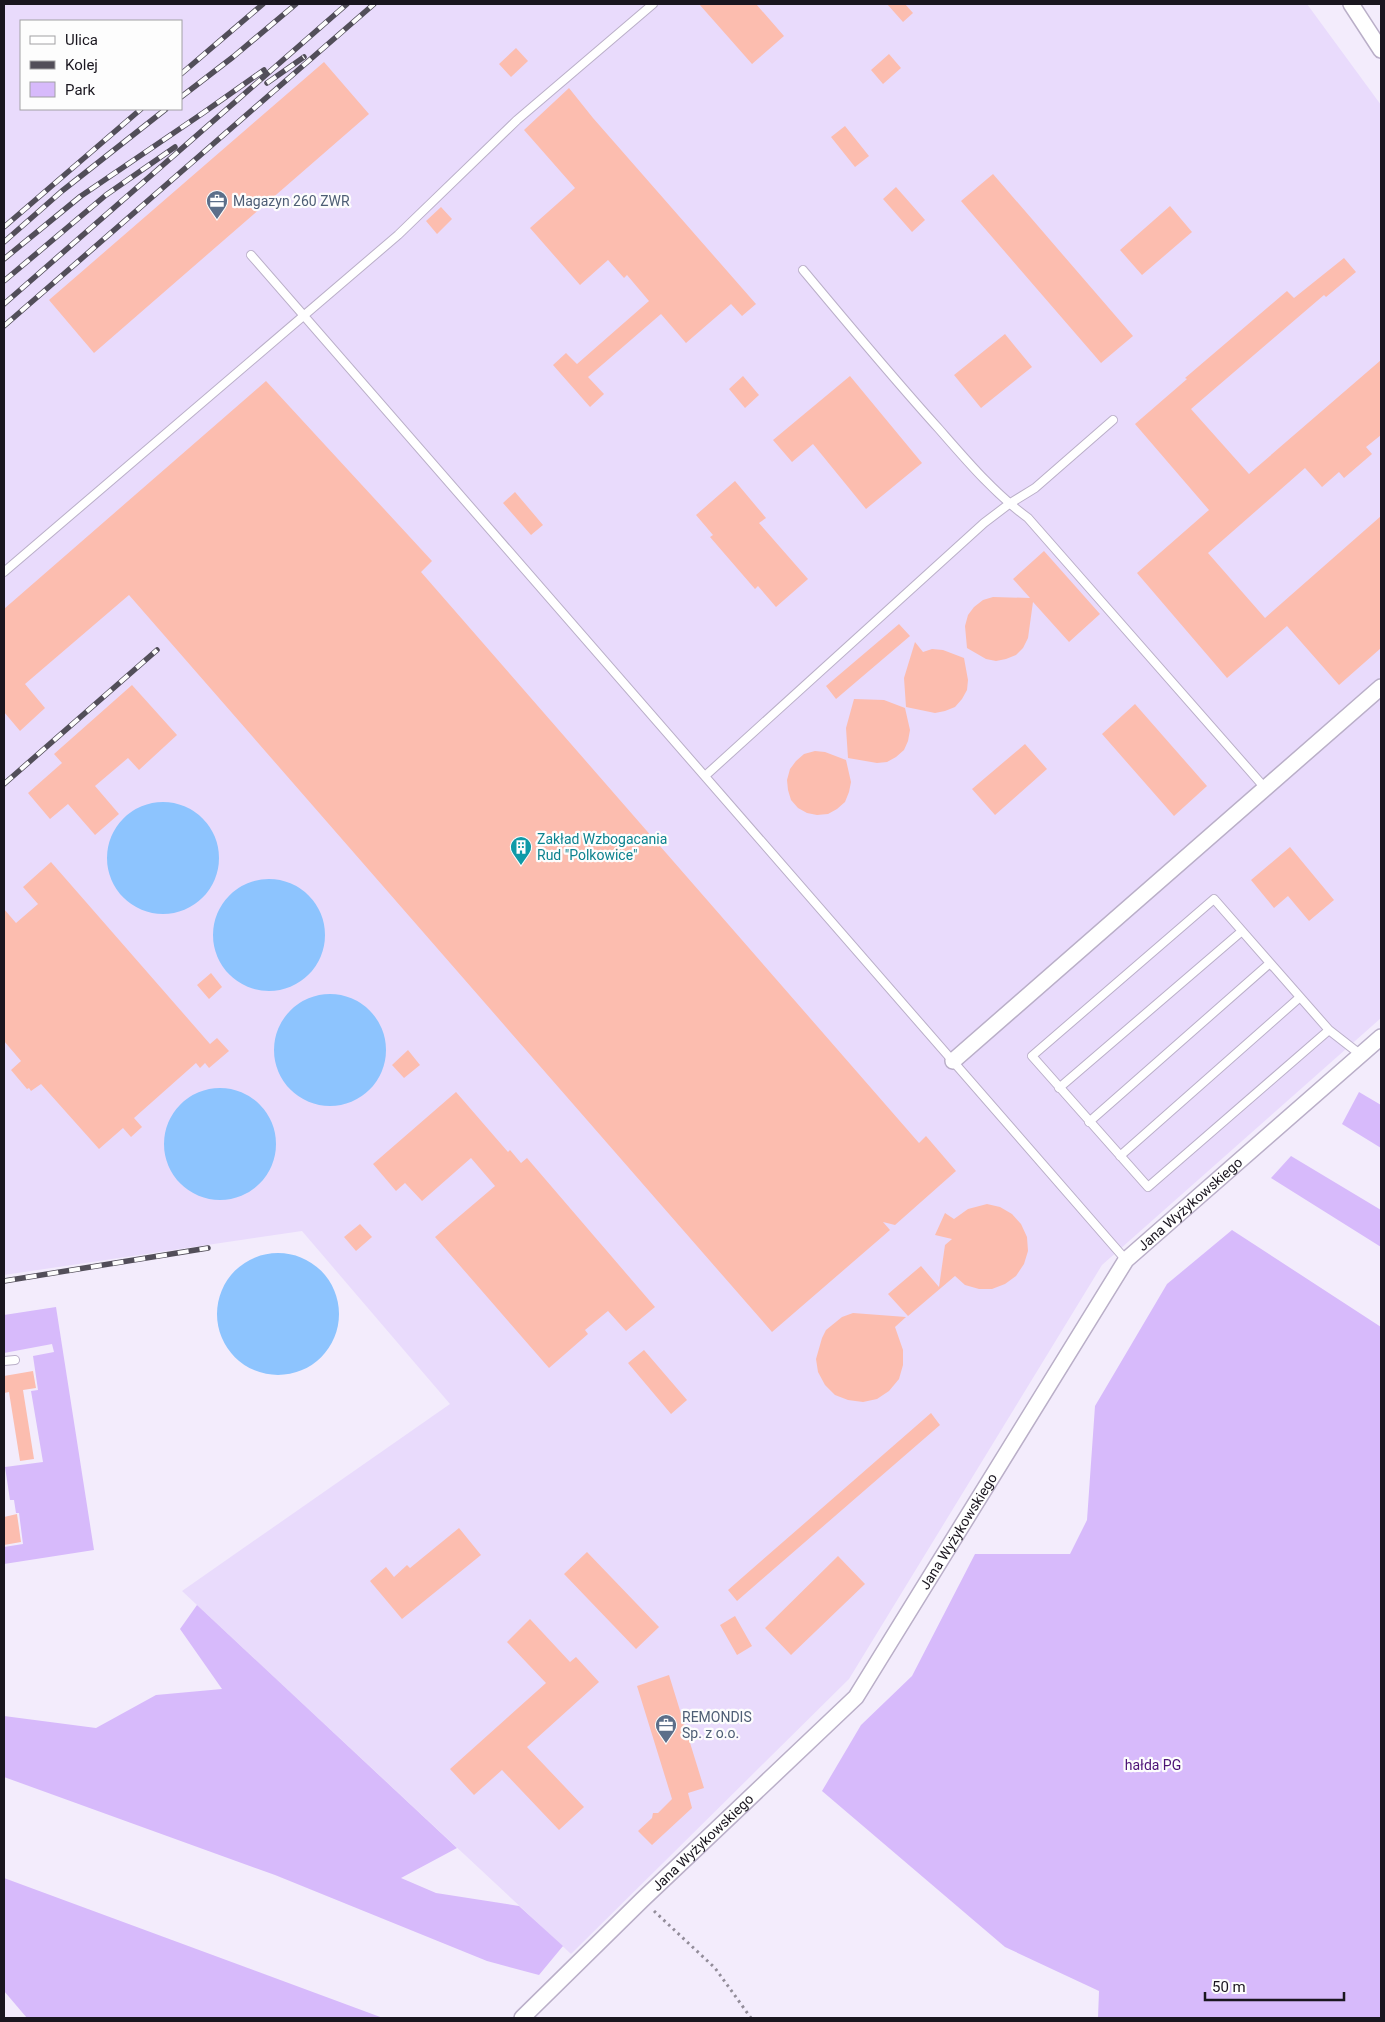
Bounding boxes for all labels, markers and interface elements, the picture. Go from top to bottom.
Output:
legend [20,20,182,110]
text: Ulica [65,31,98,49]
text: Kolej [65,56,98,74]
text: Park [65,81,96,99]
office icon: Magazyn 260 ZWR [205,189,229,220]
place label: Magazyn 260 ZWR [233,193,350,209]
place label: Zakład Wzbogacania Rud "Polkowice" [537,831,667,863]
building icon: Zakład Wzbogacania Rud "Polkowice" [509,835,533,866]
street label: Jana Wyżykowskiego [1135,1154,1246,1254]
street label: Jana Wyżykowskiego [916,1470,1000,1592]
place label: REMONDIS Sp. z o.o. [682,1709,752,1741]
office icon: REMONDIS Sp. z o.o. [654,1713,678,1744]
park label: hałda PG [1125,1757,1181,1773]
street label: Jana Wyżykowskiego [649,1791,757,1894]
scale bar [1205,1970,1344,2002]
text: 50 m [1212,1978,1246,1996]

